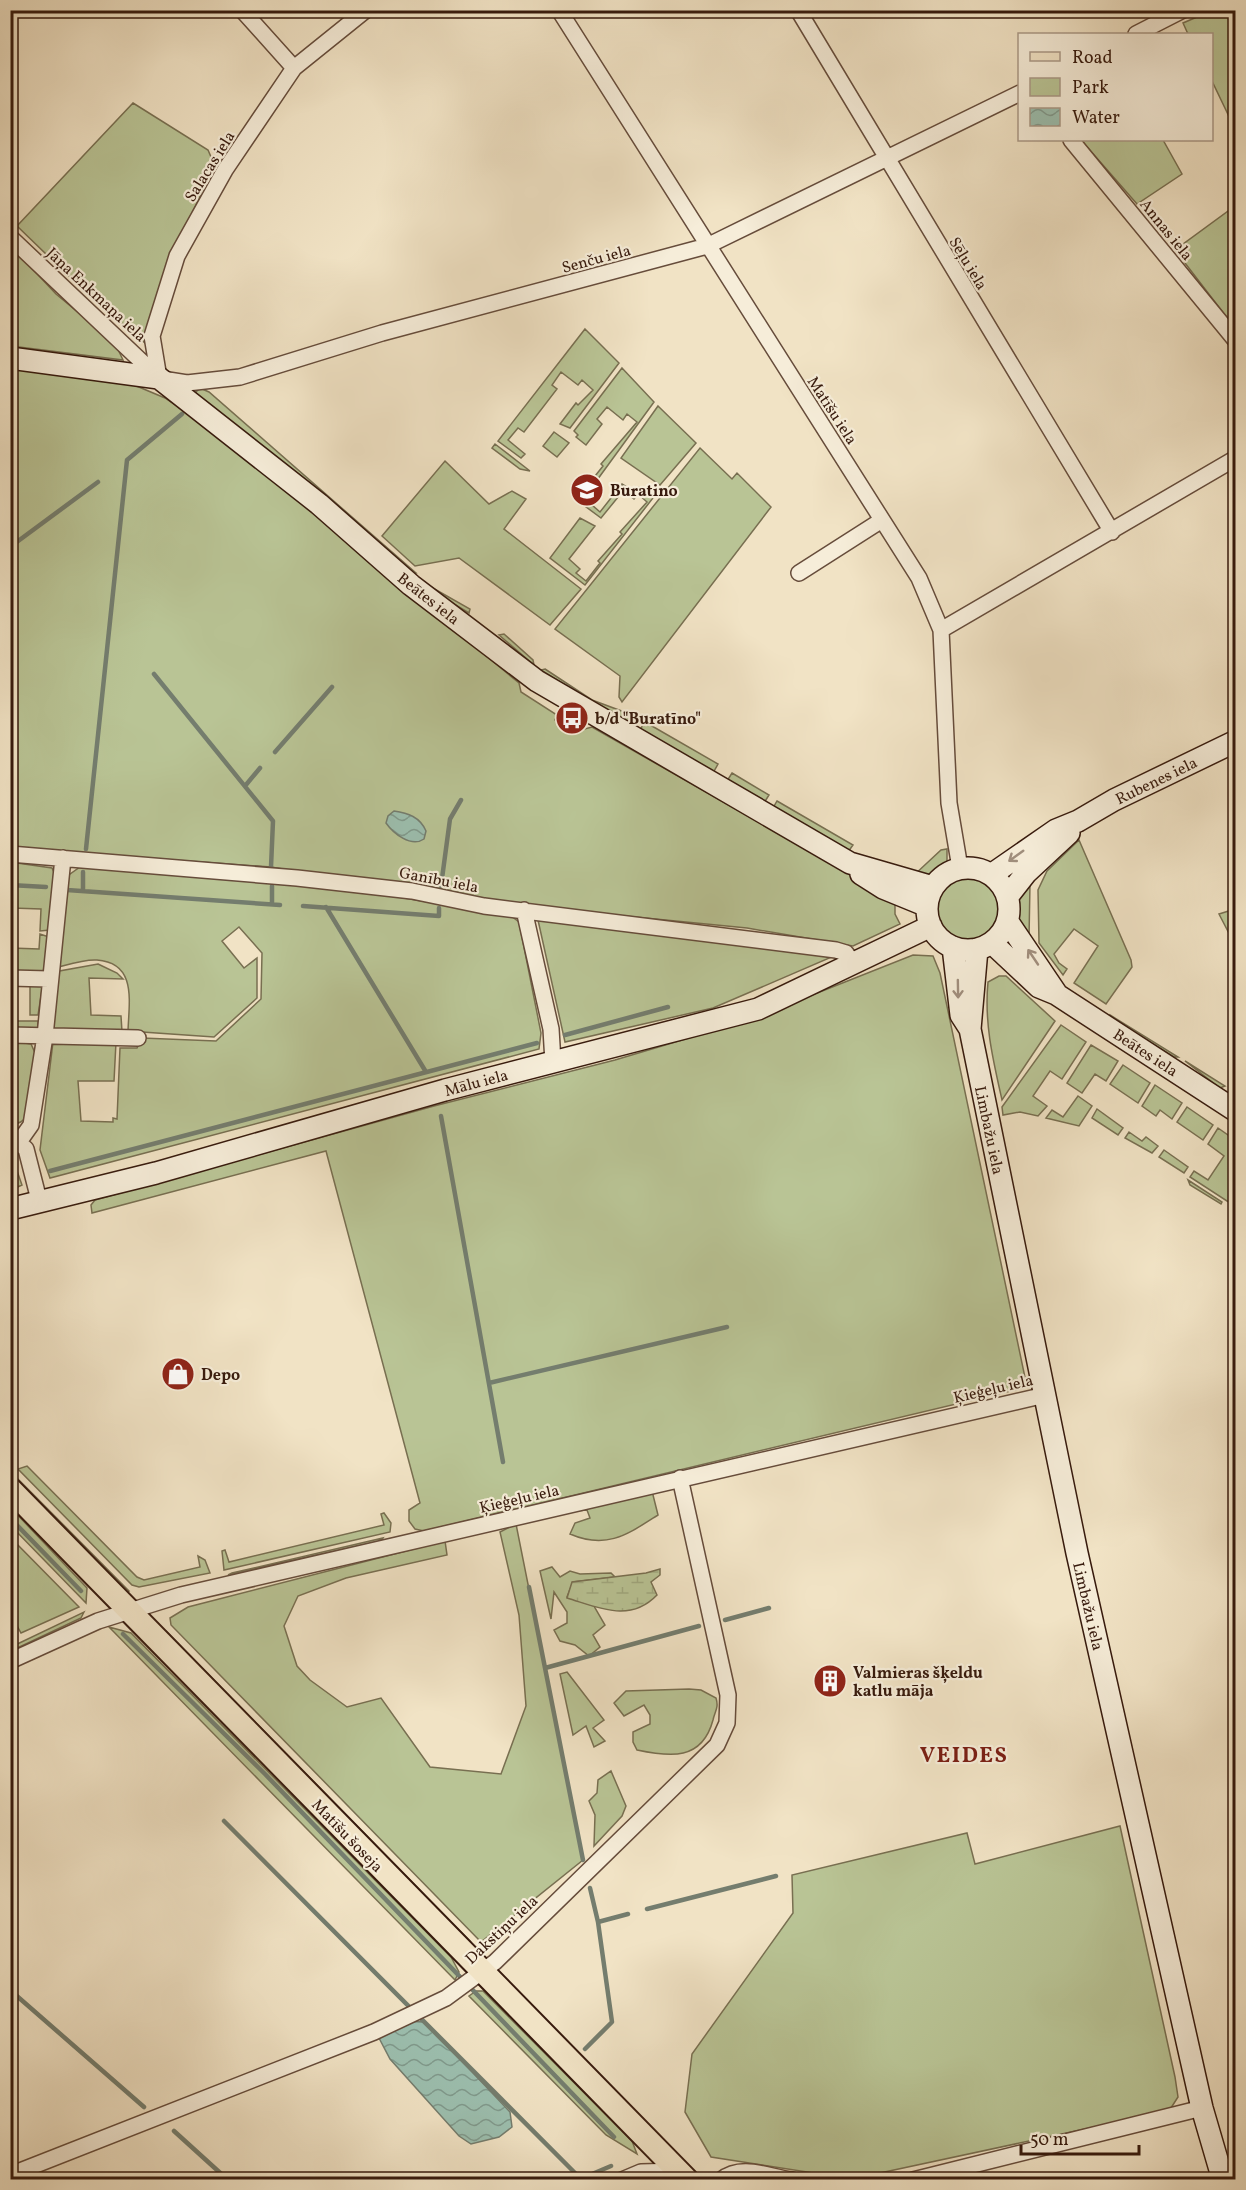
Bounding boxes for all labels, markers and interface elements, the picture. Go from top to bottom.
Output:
legend [1018,33,1213,141]
text: Road [1072,46,1113,71]
text: Park [1072,76,1109,101]
text: Water [1072,106,1120,131]
street label: Salacas iela [180,127,241,207]
street label: Annas iela [1134,195,1197,266]
street label: Sēļu iela [943,233,992,295]
street label: Senču iela [560,240,633,280]
street label: Jāņa Enkmaņa iela [41,243,151,348]
street label: Matīšu iela [801,373,862,450]
school or university icon: Buratino [569,472,605,508]
place label: Buratino [610,481,678,503]
street label: Beātes iela [392,568,464,631]
bus stop icon: b/d "Buratīno" [554,700,590,736]
place label: b/d "Buratīno" [595,709,701,731]
street label: Rubenes iela [1112,752,1202,811]
one-way arrow [1008,850,1024,863]
street label: Ganību iela [397,863,480,899]
one-way arrow [1027,949,1039,966]
one-way arrow [952,979,963,999]
street label: Beātes iela [1108,1024,1182,1083]
street label: Mālu iela [442,1065,511,1103]
street label: Limbažu iela [968,1084,1008,1177]
shop icon: Depo [160,1356,196,1392]
place label: Depo [201,1365,240,1387]
street label: Ķieģeļu iela [951,1370,1035,1410]
street label: Ķieģeļu iela [477,1480,561,1520]
street label: Limbažu iela [1066,1560,1108,1653]
building icon: Valmieras šķeldu katlu māja [812,1663,848,1699]
place label: Valmieras šķeldu katlu māja [853,1663,983,1703]
district label: VEIDES [920,1741,1008,1772]
street label: Matīšu šoseja [306,1795,387,1878]
street label: Dakstiņu iela [461,1891,544,1970]
scale bar [1021,2118,1140,2156]
text: 50 m [1030,2128,1069,2153]

